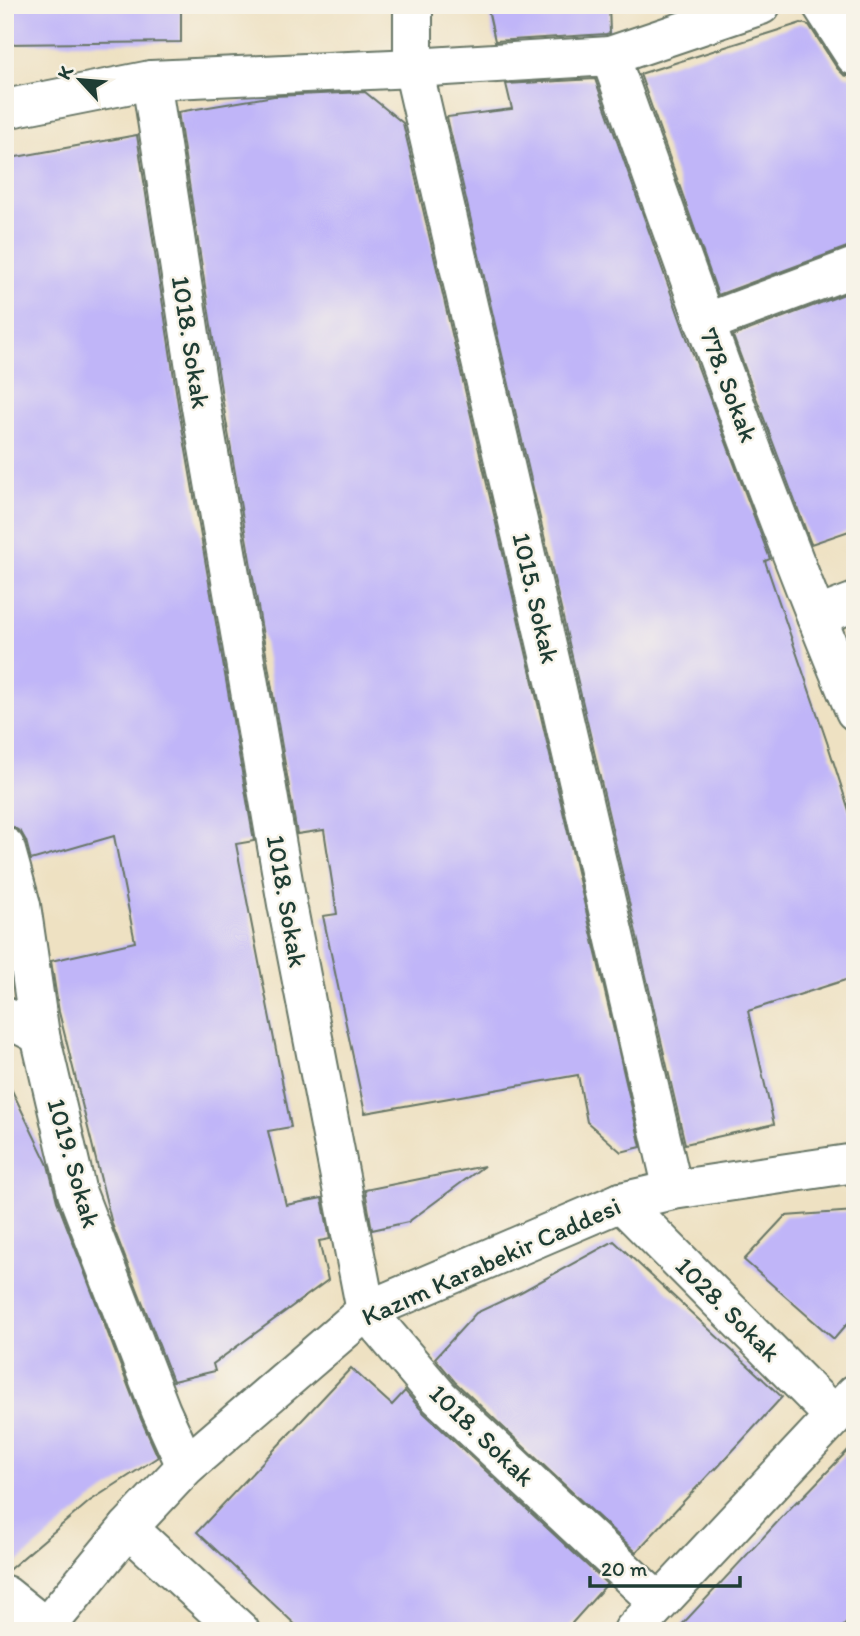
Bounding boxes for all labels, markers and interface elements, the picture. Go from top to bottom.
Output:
north arrow [46,46,116,116]
text: K [52,62,79,83]
street label: 1018. Sokak [165,273,217,411]
street label: 778. Sokak [693,323,765,447]
street label: 1015. Sokak [505,529,567,667]
street label: 1018. Sokak [260,832,314,970]
street label: 1019. Sokak [40,1094,108,1232]
street label: Kazım Karabekir Caddesi [357,1189,625,1333]
street label: 1028. Sokak [669,1250,787,1368]
street label: 1018. Sokak [423,1377,541,1493]
scale bar [590,1545,741,1589]
text: 20 m [601,1556,648,1581]

